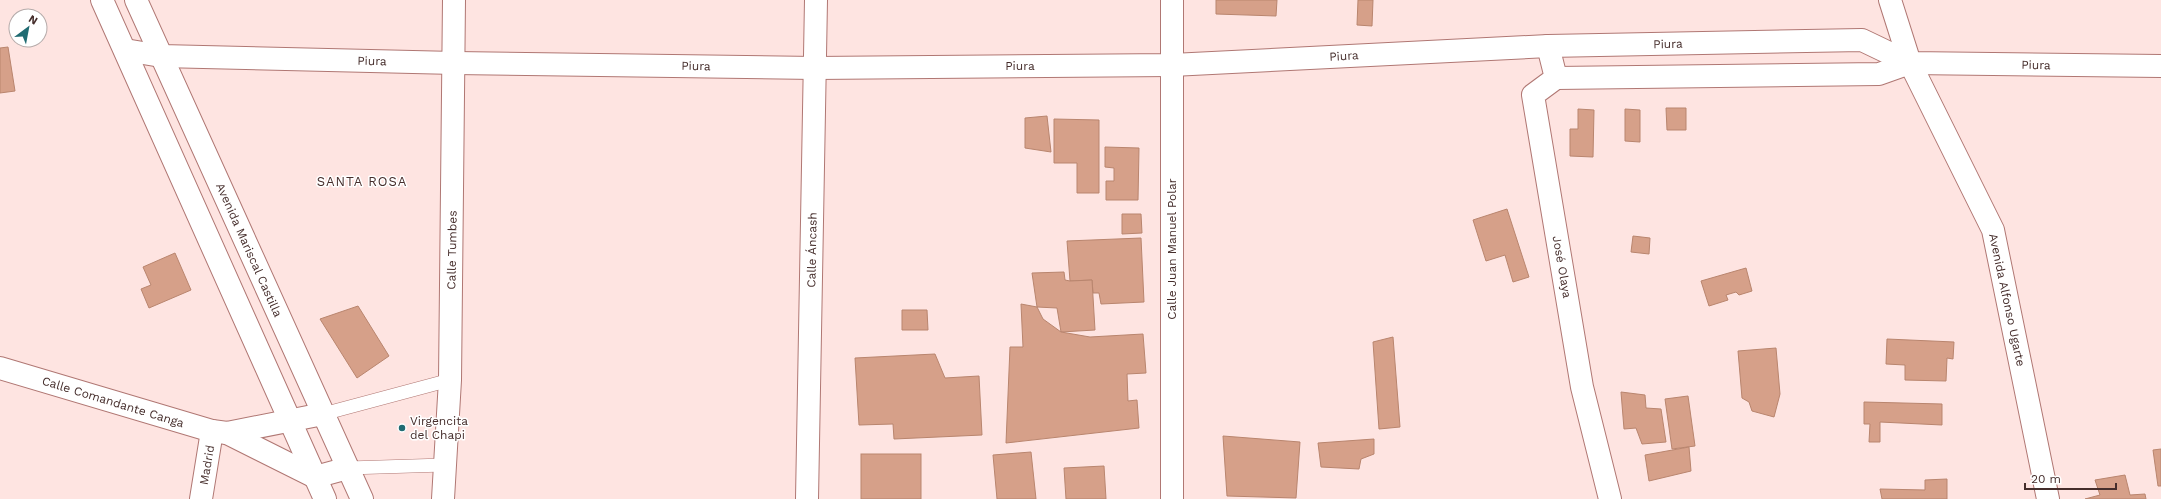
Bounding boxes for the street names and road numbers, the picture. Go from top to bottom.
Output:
street label: Piura [1653,37,1683,51]
street label: Piura [1329,48,1359,64]
street label: Piura [357,54,387,68]
street label: Piura [2021,58,2051,72]
street label: Piura [681,59,711,73]
street label: Piura [1005,59,1035,73]
street label: Calle Juan Manuel Polar [1165,178,1179,320]
street label: Avenida Mariscal Castilla [213,181,285,319]
street label: Calle Tumbes [444,210,460,290]
street label: Calle Áncash [804,212,820,288]
street label: Avenida Alfonso Ugarte [1986,232,2028,368]
street label: José Olaya [1550,235,1574,300]
street label: Calle Comandante Canga [40,374,186,430]
street label: Madrid [197,444,217,486]

